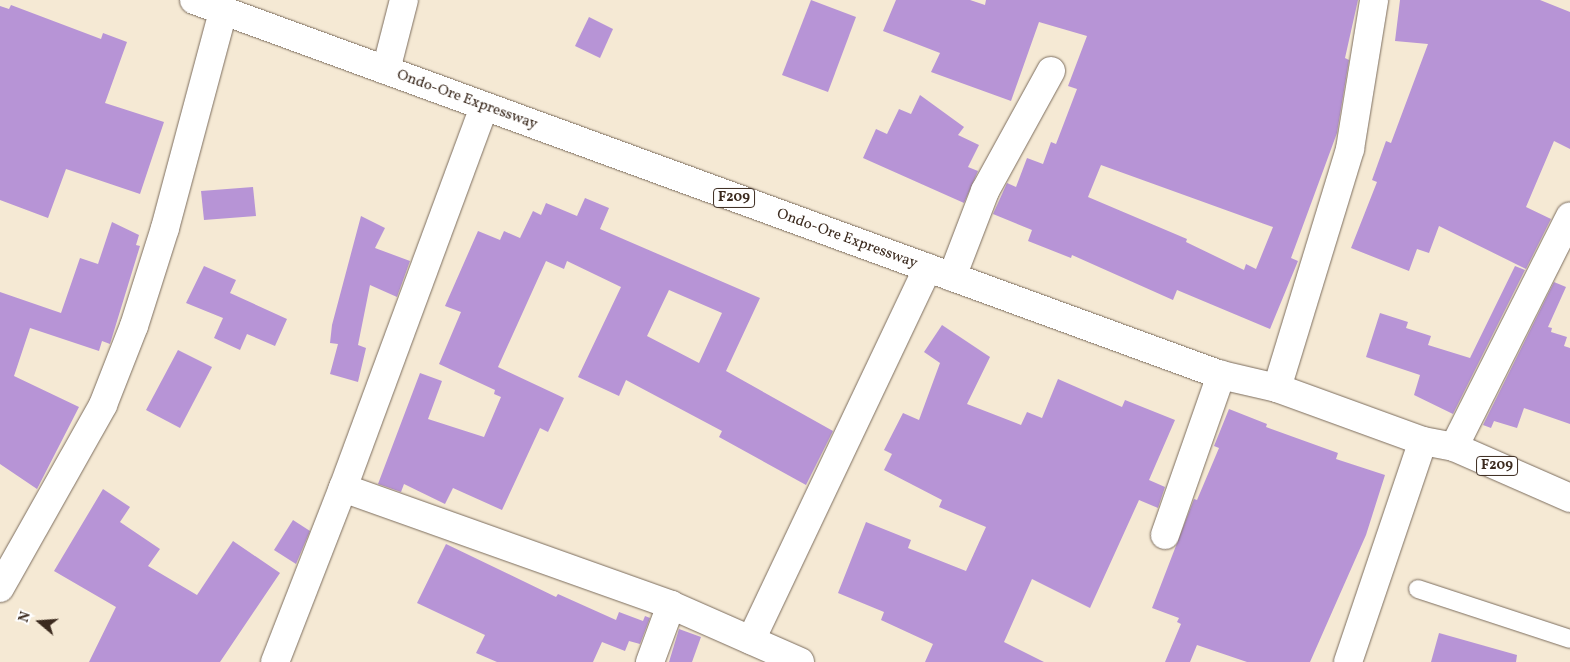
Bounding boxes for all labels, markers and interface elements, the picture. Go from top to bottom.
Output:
street label: Ondo-Ore Expressway [394,66,540,134]
road number: F209 [713,187,755,210]
street label: Ondo-Ore Expressway [774,205,920,273]
road number: F209 [1476,454,1518,478]
north arrow [15,597,65,647]
text: N [15,609,36,625]

